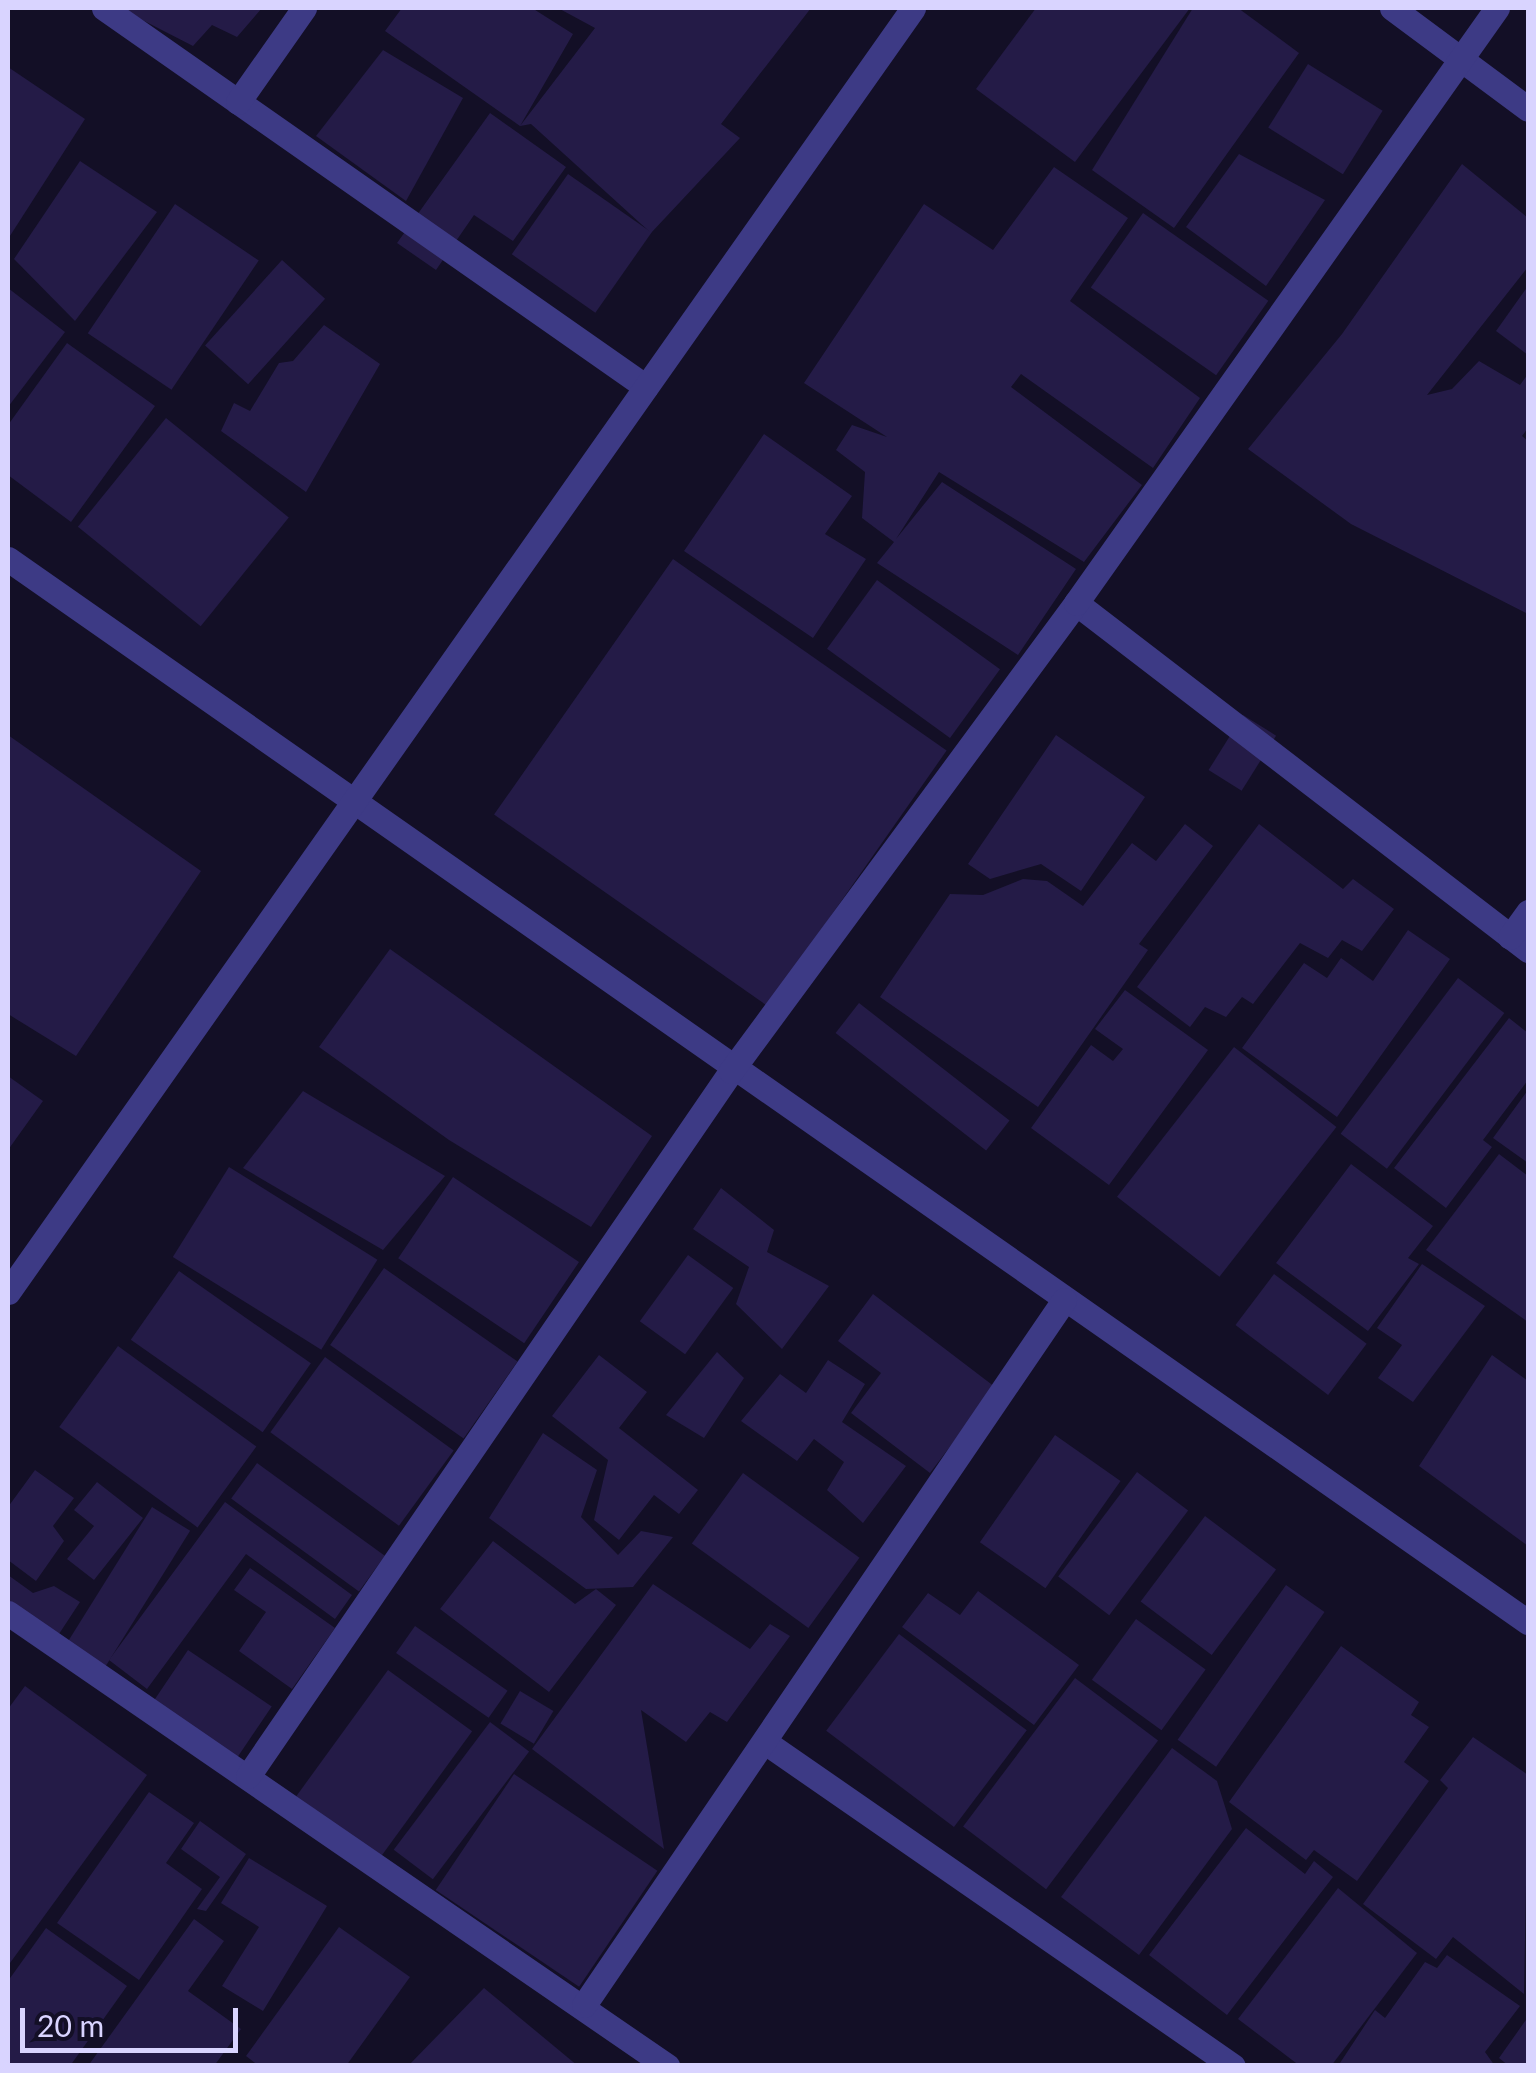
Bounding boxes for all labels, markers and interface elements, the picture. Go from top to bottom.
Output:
scale bar [25,1988,242,2050]
text: 20 m [37,2007,104,2043]

